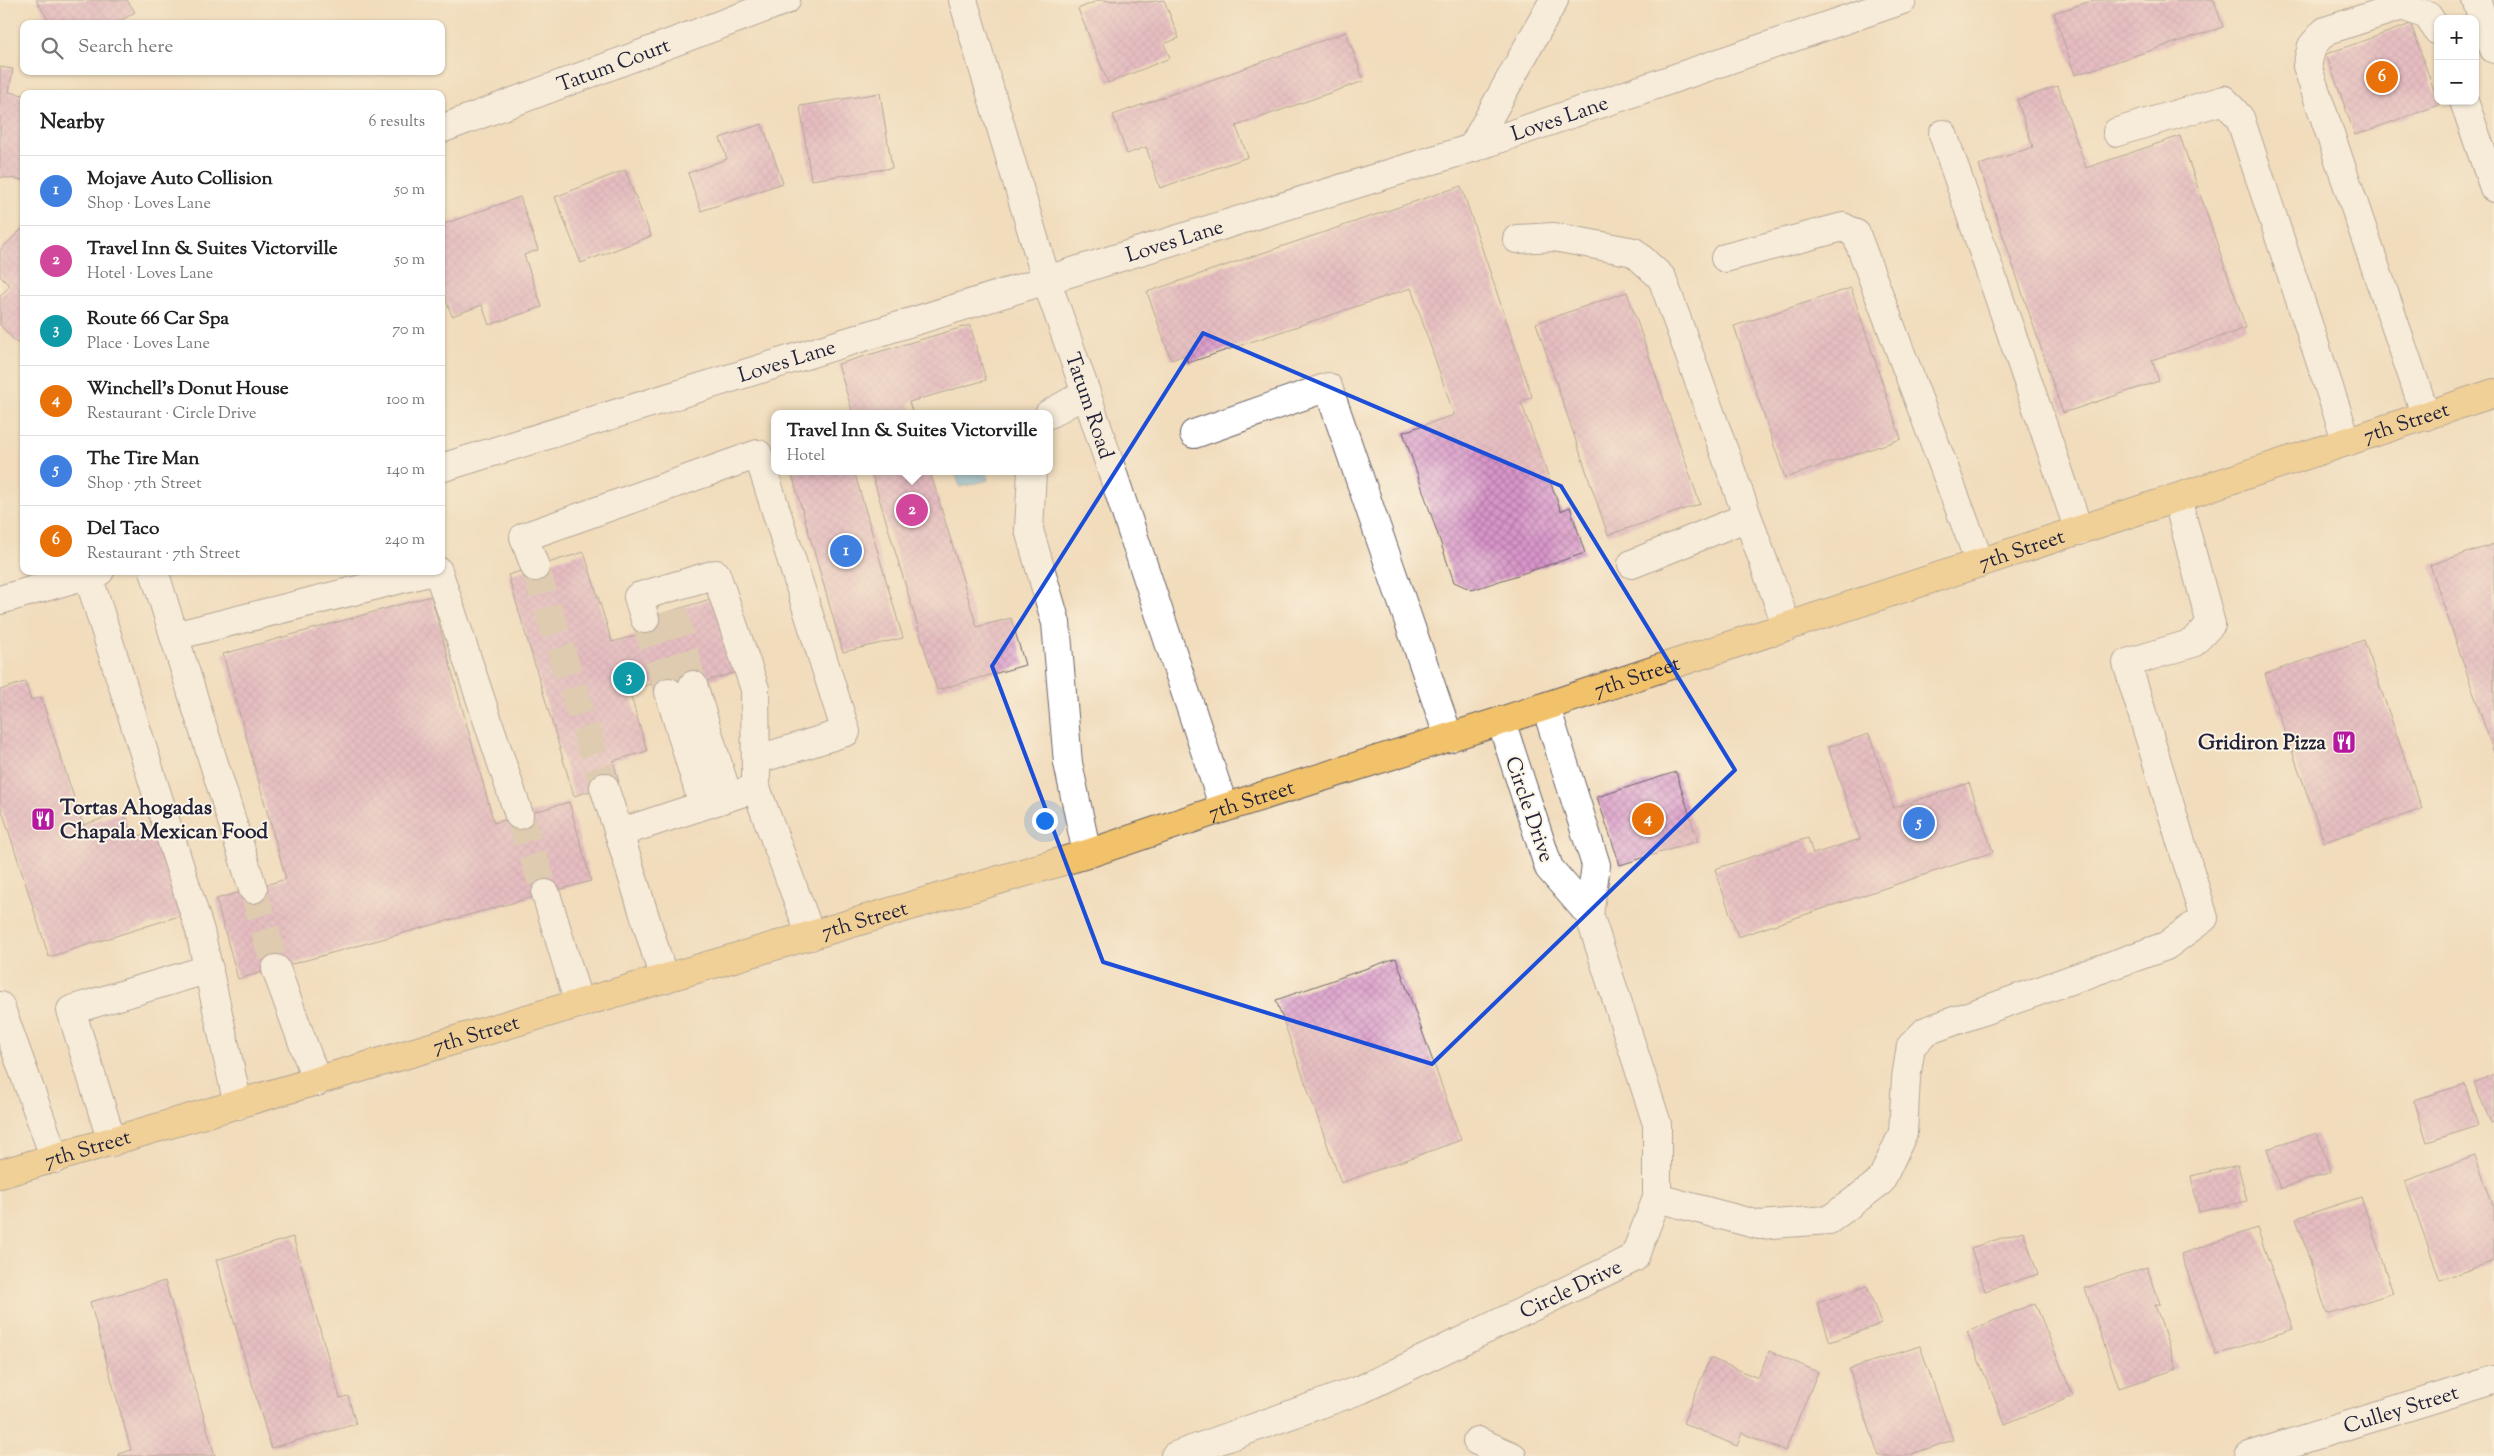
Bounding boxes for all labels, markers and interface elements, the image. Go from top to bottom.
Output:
map controls [2434,15,2479,105]
button: + [2434,15,2479,60]
search box [20,20,445,75]
street label: Tatum Court [553,32,675,101]
icon: search [38,34,66,62]
text: Search here [78,34,173,61]
pin: 6 [2366,58,2398,96]
button: − [2434,60,2479,105]
street label: Loves Lane [1508,89,1613,150]
text: Nearby [40,108,105,138]
text: 6 results [369,111,425,134]
text: Mojave Auto Collision [87,166,273,193]
text: 1 [53,179,59,202]
text: 50 m [394,179,425,202]
text: Shop · Loves Lane [87,193,211,216]
street label: Loves Lane [1122,213,1228,272]
text: Travel Inn & Suites Victorville [87,236,338,263]
text: 2 [52,249,60,272]
text: 50 m [394,249,425,272]
text: Hotel · Loves Lane [87,263,213,286]
text: Route 66 Car Spa [87,306,229,333]
text: 3 [53,319,59,342]
text: 70 m [392,319,425,342]
text: Place · Loves Lane [87,333,210,356]
street label: Loves Lane [735,333,840,392]
street label: Tatum Road [1056,349,1120,463]
text: Winchell's Donut House [87,376,289,403]
text: 4 [52,389,60,412]
text: 100 m [386,389,425,412]
street label: 7th Street [2360,396,2453,452]
text: Restaurant · Circle Drive [87,403,257,426]
popup [771,410,1053,475]
text: Travel Inn & Suites Victorville [787,418,1037,445]
text: Hotel [787,445,825,468]
text: The Tire Man [87,446,199,473]
text: 5 [53,459,59,482]
text: 140 m [387,459,425,482]
text: Shop · 7th Street [87,473,202,496]
pin: 2 [896,491,928,529]
text: Del Taco [87,516,159,543]
street label: 7th Street [1975,523,2069,579]
text: 6 [52,529,60,552]
text: 240 m [384,529,425,552]
pin: 1 [830,532,862,570]
text: Restaurant · 7th Street [87,543,240,566]
street label: 7th Street [1591,650,1684,706]
pin: 3 [613,659,645,697]
place label: Gridiron Pizza [2198,729,2326,759]
restaurant icon: Gridiron Pizza [2331,729,2357,755]
street label: Circle Drive [1496,753,1560,867]
street label: 7th Street [1205,774,1299,829]
place label: Tortas Ahogadas Chapala Mexican Food [60,794,268,848]
pin: 4 [1632,800,1664,838]
pin: 5 [1903,804,1935,842]
restaurant icon: Tortas Ahogadas Chapala Mexican Food [30,806,56,832]
your location [1032,808,1058,834]
street label: 7th Street [818,895,912,948]
street label: 7th Street [430,1009,523,1063]
street label: 7th Street [41,1123,135,1177]
street label: Circle Drive [1515,1253,1627,1328]
street label: Culley Street [2340,1379,2463,1443]

